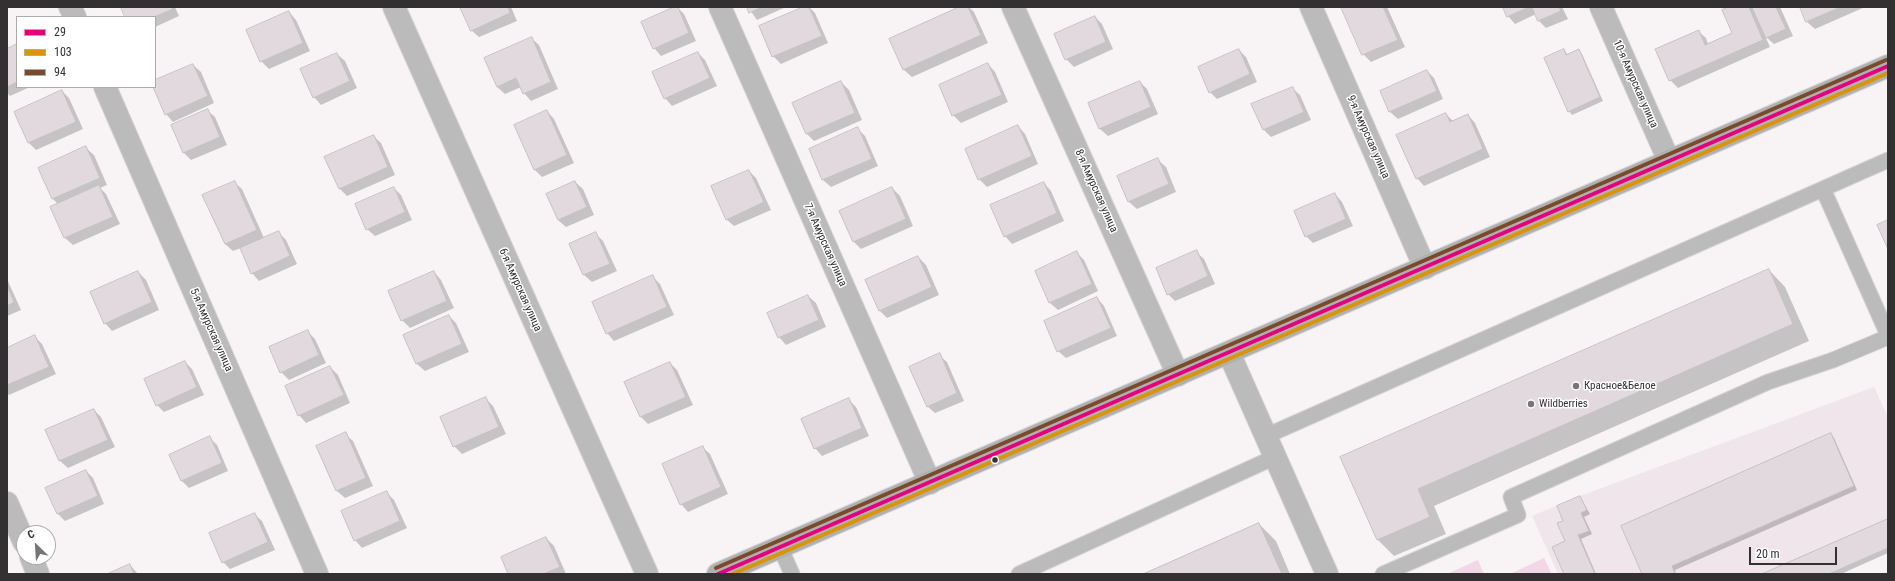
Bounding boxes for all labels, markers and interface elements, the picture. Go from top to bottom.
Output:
legend [16,16,156,88]
text: 29 [54,25,66,39]
street label: 10-я Амурская улица [1610,38,1660,130]
text: 103 [54,45,72,59]
text: 94 [54,65,66,79]
street label: 9-я Амурская улица [1344,93,1392,181]
street label: 8-я Амурская улица [1072,147,1120,235]
street label: 7-я Амурская улица [801,201,849,289]
street label: 6-я Амурская улица [496,246,544,334]
street label: 5-я Амурская улица [187,286,235,374]
place label: Красное&Белое [1584,379,1656,393]
marker: Красное&Белое [1571,381,1581,391]
place label: Wildberries [1539,397,1588,411]
marker: Wildberries [1526,399,1536,409]
unlabelled marker [990,455,1000,465]
north arrow [16,525,56,565]
text: С [26,527,37,542]
scale bar [1751,539,1839,565]
text: 20 m [1756,547,1780,561]

